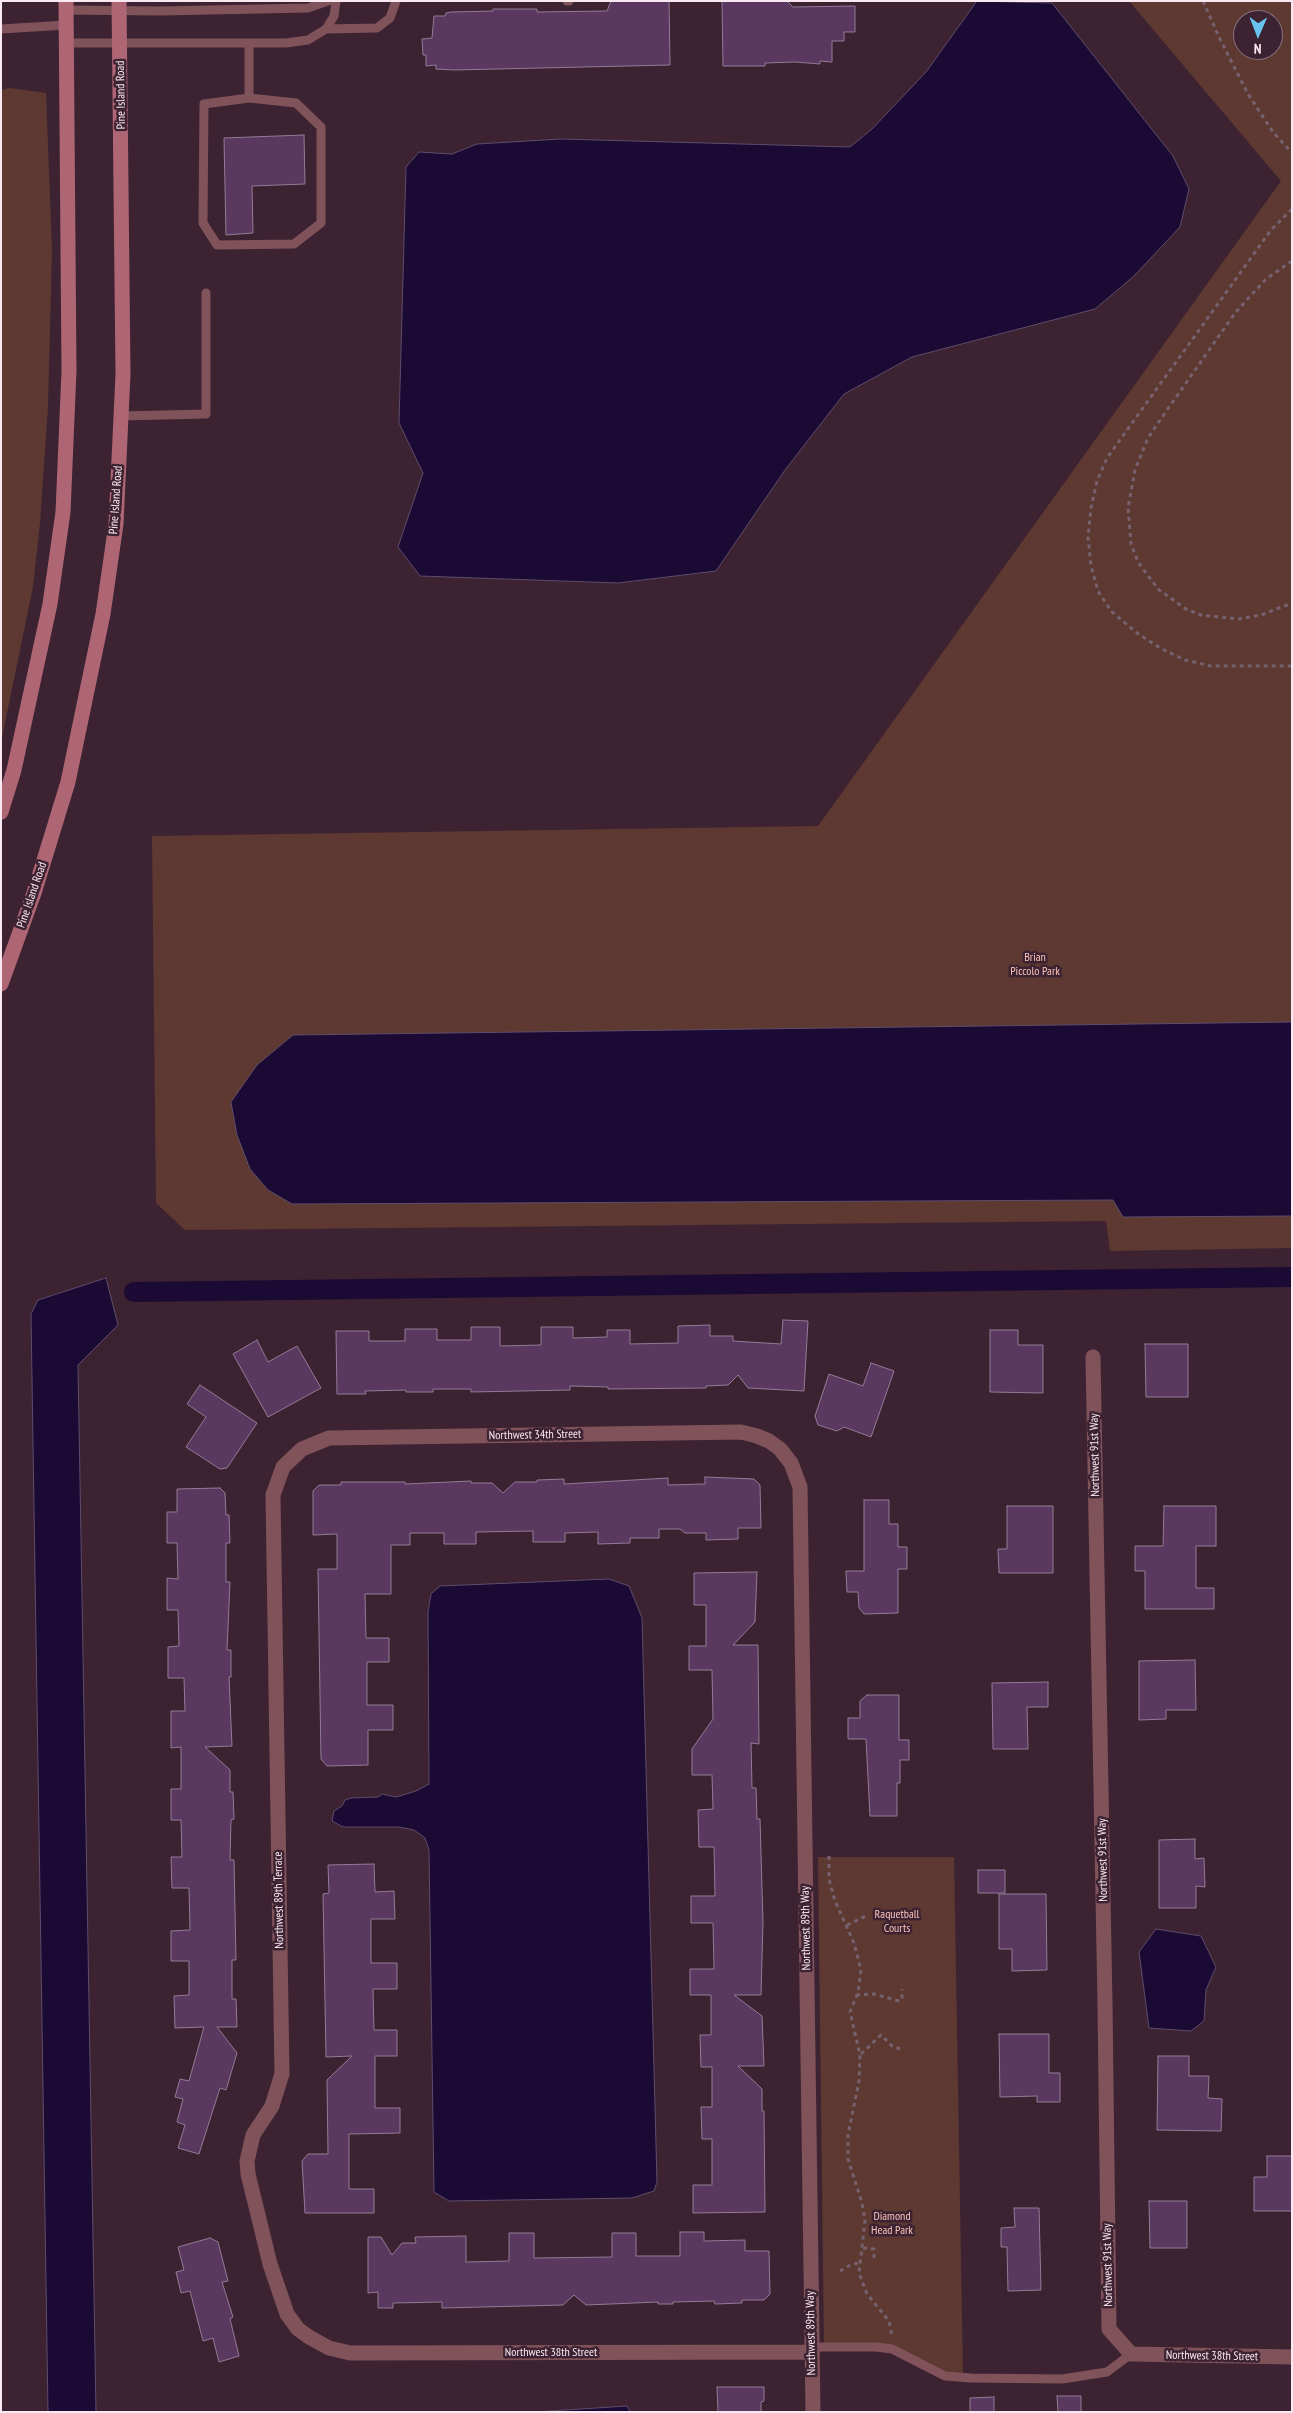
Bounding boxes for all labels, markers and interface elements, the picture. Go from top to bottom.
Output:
north arrow [1233,10,1283,60]
text: N [1254,40,1262,58]
street label: Pine Island Road [113,61,129,129]
street label: Pine Island Road [106,465,126,535]
street label: Pine Island Road [14,860,50,930]
park label: Brian Piccolo Park [1010,951,1060,979]
street label: Northwest 91st Way [1087,1413,1103,1497]
street label: Northwest 34th Street [489,1427,581,1443]
street label: Northwest 91st Way [1095,1818,1111,1902]
street label: Northwest 89th Terrace [271,1851,287,1949]
street label: Northwest 89th Way [798,1886,814,1970]
park label: Raquetball Courts [875,1908,919,1936]
park label: Diamond Head Park [871,2210,913,2238]
street label: Northwest 91st Way [1100,2223,1116,2307]
street label: Northwest 89th Way [803,2291,819,2375]
street label: Northwest 38th Street [505,2346,597,2360]
street label: Northwest 38th Street [1166,2348,1258,2364]

